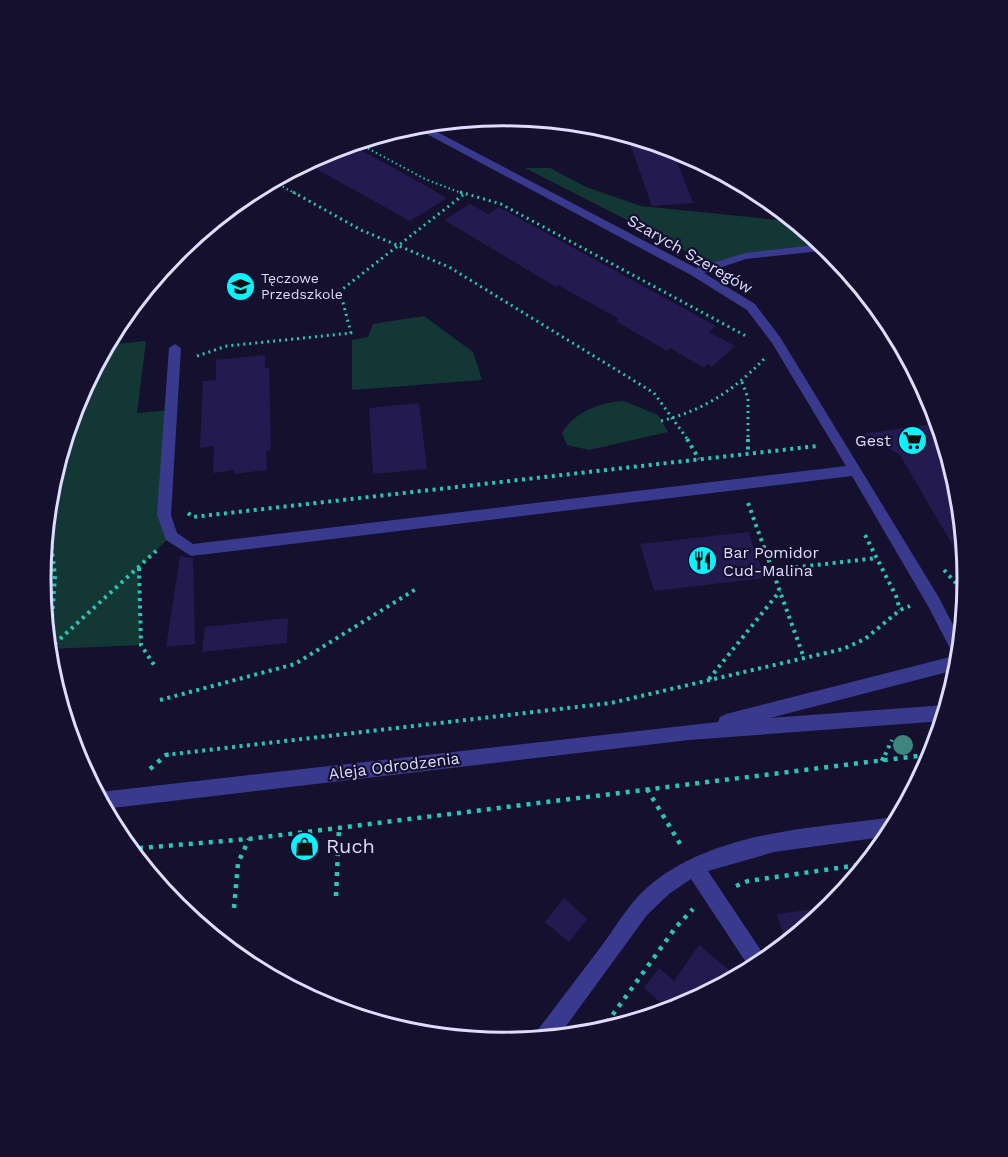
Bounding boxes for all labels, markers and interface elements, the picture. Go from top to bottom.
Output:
street label: Szarych Szeregów [624,210,756,298]
school or university icon: Tęczowe Przedszkole [224,270,256,302]
place label: Tęczowe Przedszkole [261,270,343,302]
supermarket icon: Gest [896,424,928,456]
place label: Gest [855,431,891,450]
place label: Bar Pomidor Cud-Malina [723,543,819,580]
restaurant icon: Bar Pomidor Cud-Malina [686,545,718,577]
street label: Aleja Odrodzenia [327,749,461,783]
shop icon: Ruch [289,830,321,862]
place label: Ruch [326,834,375,858]

